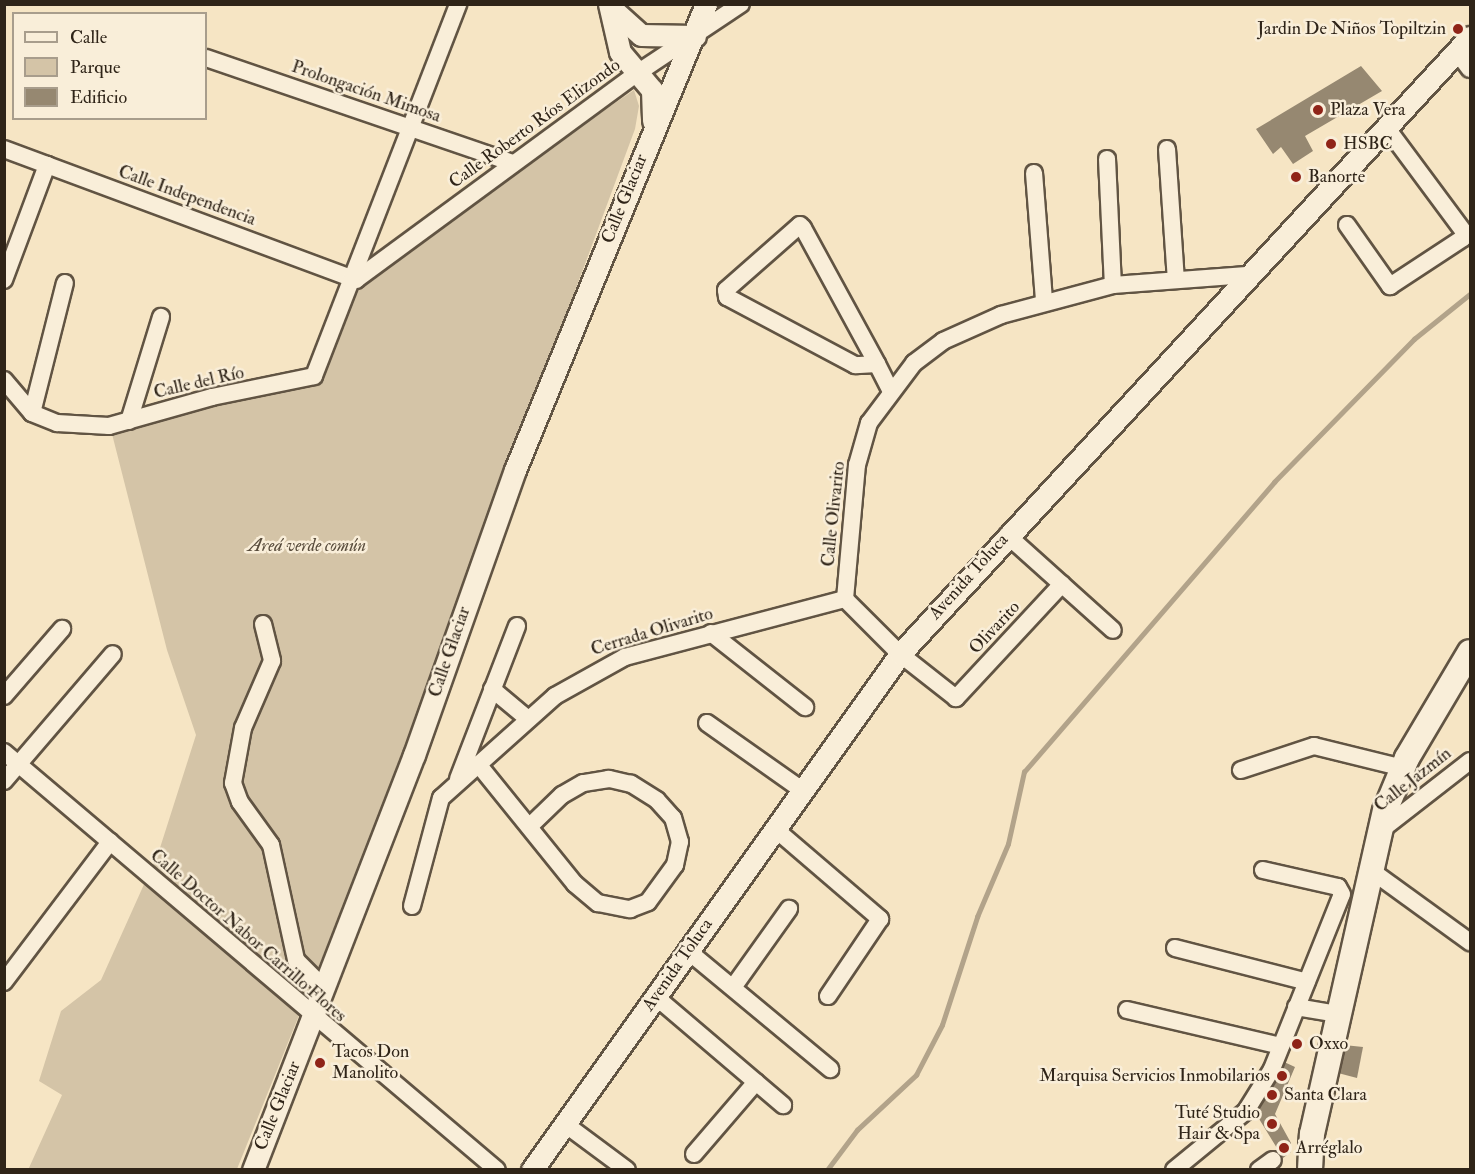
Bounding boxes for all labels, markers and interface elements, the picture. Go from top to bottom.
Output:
legend [12,12,207,120]
place label: Jardin De Niños Topiltzin [1257,18,1446,40]
marker: Jardin De Niños Topiltzin [1451,22,1465,36]
text: Calle [70,26,107,49]
street label: Calle Roberto Ríos Elizondo [445,55,625,193]
text: Parque [70,56,120,79]
street label: Prolongación Mimosa [289,56,443,128]
text: Edificio [70,86,127,109]
place label: Plaza Vera [1330,99,1405,121]
marker: Plaza Vera [1311,103,1325,117]
place label: HSBC [1343,133,1393,155]
marker: HSBC [1324,137,1338,151]
street label: Calle Glaciar [597,151,653,247]
street label: Calle Independencia [115,161,259,231]
place label: Banorte [1308,166,1365,188]
marker: Banorte [1289,170,1303,184]
street label: Calle del Río [152,362,246,404]
street label: Calle Olivarito [818,460,850,568]
street label: Avenida Toluca [925,530,1013,624]
park label: Areá verde común [248,535,366,557]
street label: Olivarito [965,597,1025,659]
street label: Cerrada Olivarito [588,603,716,661]
street label: Calle Glaciar [424,604,476,700]
street label: Calle Jazmín [1370,743,1456,817]
street label: Calle Doctor Nabor Carrillo Flores [146,845,350,1027]
street label: Avenida Toluca [638,914,718,1016]
place label: Oxxo [1309,1033,1348,1055]
marker: Oxxo [1290,1037,1304,1051]
place label: Tacos Don Manolito [332,1042,409,1084]
marker: Tacos Don Manolito [313,1056,327,1070]
street label: Calle Glaciar [250,1058,306,1154]
place label: Marquisa Servicios Inmobilarios [1039,1065,1270,1087]
marker: Marquisa Servicios Inmobilarios [1275,1069,1289,1083]
place label: Santa Clara [1284,1084,1367,1106]
marker: Santa Clara [1265,1088,1279,1102]
place label: Tuté Studio Hair & Spa [1175,1103,1260,1146]
marker: Tuté Studio Hair & Spa [1265,1117,1279,1131]
place label: Arréglalo [1296,1137,1362,1159]
marker: Arréglalo [1277,1141,1291,1155]

